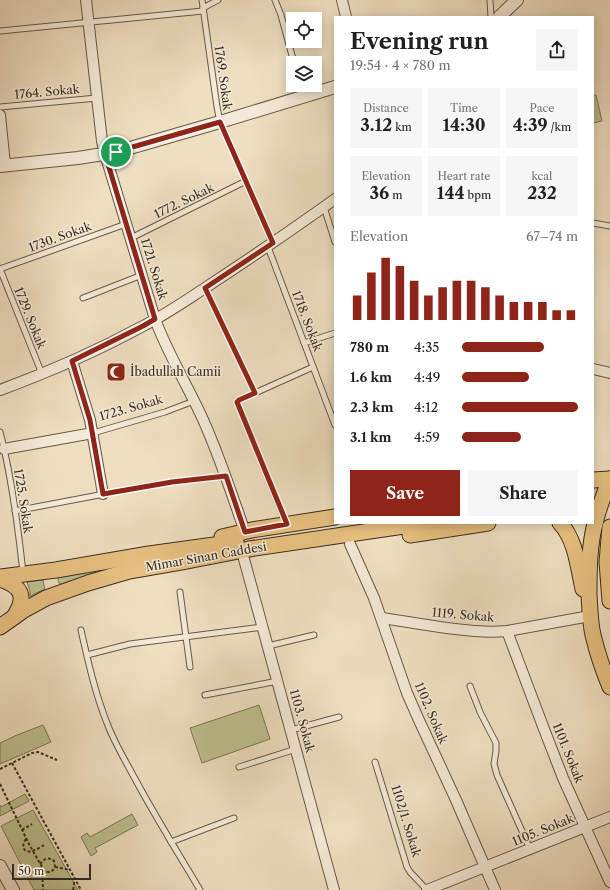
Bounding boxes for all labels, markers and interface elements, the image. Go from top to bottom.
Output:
map controls [286,12,322,92]
button: locate [286,12,322,48]
text: Evening run [350,28,489,55]
button: share [536,29,578,71]
street label: 1769. Sokak [212,45,236,112]
button: layers [286,56,322,92]
text: 19:54 · 4 × 780 m [350,57,451,73]
street label: 1764. Sokak [14,81,81,102]
text: Distance [363,101,409,115]
text: Time [450,101,478,115]
text: Pace [530,101,554,115]
text: 3.12 [360,115,392,135]
text: 14:30 [442,115,486,135]
text: 4:39 [513,115,548,135]
text: km [392,120,412,134]
text: /km [548,120,571,134]
pin [99,135,133,169]
icon: arrive [105,141,127,163]
text: Elevation [361,169,411,183]
text: Heart rate [437,169,491,183]
text: kcal [532,169,552,183]
street label: 1772. Sokak [151,179,217,221]
text: 36 [370,183,389,203]
text: 144 [437,183,465,203]
text: 232 [527,183,557,203]
text: m [389,188,402,202]
text: bpm [465,188,491,202]
street label: 1730. Sokak [26,218,94,255]
text: Elevation [350,228,408,244]
text: 67–74 m [526,228,578,244]
street label: 1721. Sokak [138,236,171,303]
street label: 1729. Sokak [11,285,50,352]
street label: 1718. Sokak [289,288,326,354]
text: 780 m [350,339,389,355]
text: 4:35 [414,339,439,355]
mosque icon: İbadullah Camii [105,361,127,383]
place label: İbadullah Camii [130,363,221,379]
text: 1.6 km [350,369,392,385]
text: 4:49 [414,369,440,385]
street label: 1723. Sokak [97,391,165,424]
text: 2.3 km [350,399,393,415]
text: 4:12 [414,399,438,415]
text: 3.1 km [350,429,392,445]
text: 4:59 [414,429,440,445]
street label: 1725. Sokak [11,468,36,535]
button: Save [350,470,460,516]
button: Share [468,470,578,516]
street label: Mimar Sinan Caddesi [144,538,268,575]
street label: 1119. Sokak [431,604,496,625]
street label: 1102. Sokak [412,680,452,747]
street label: 1103. Sokak [287,687,318,755]
street label: 1101. Sokak [550,721,588,786]
street label: 1102/1. Sokak [388,783,425,860]
street label: 1105. Sokak [510,810,577,849]
scale bar [12,862,91,881]
text: 50 m [18,864,44,878]

